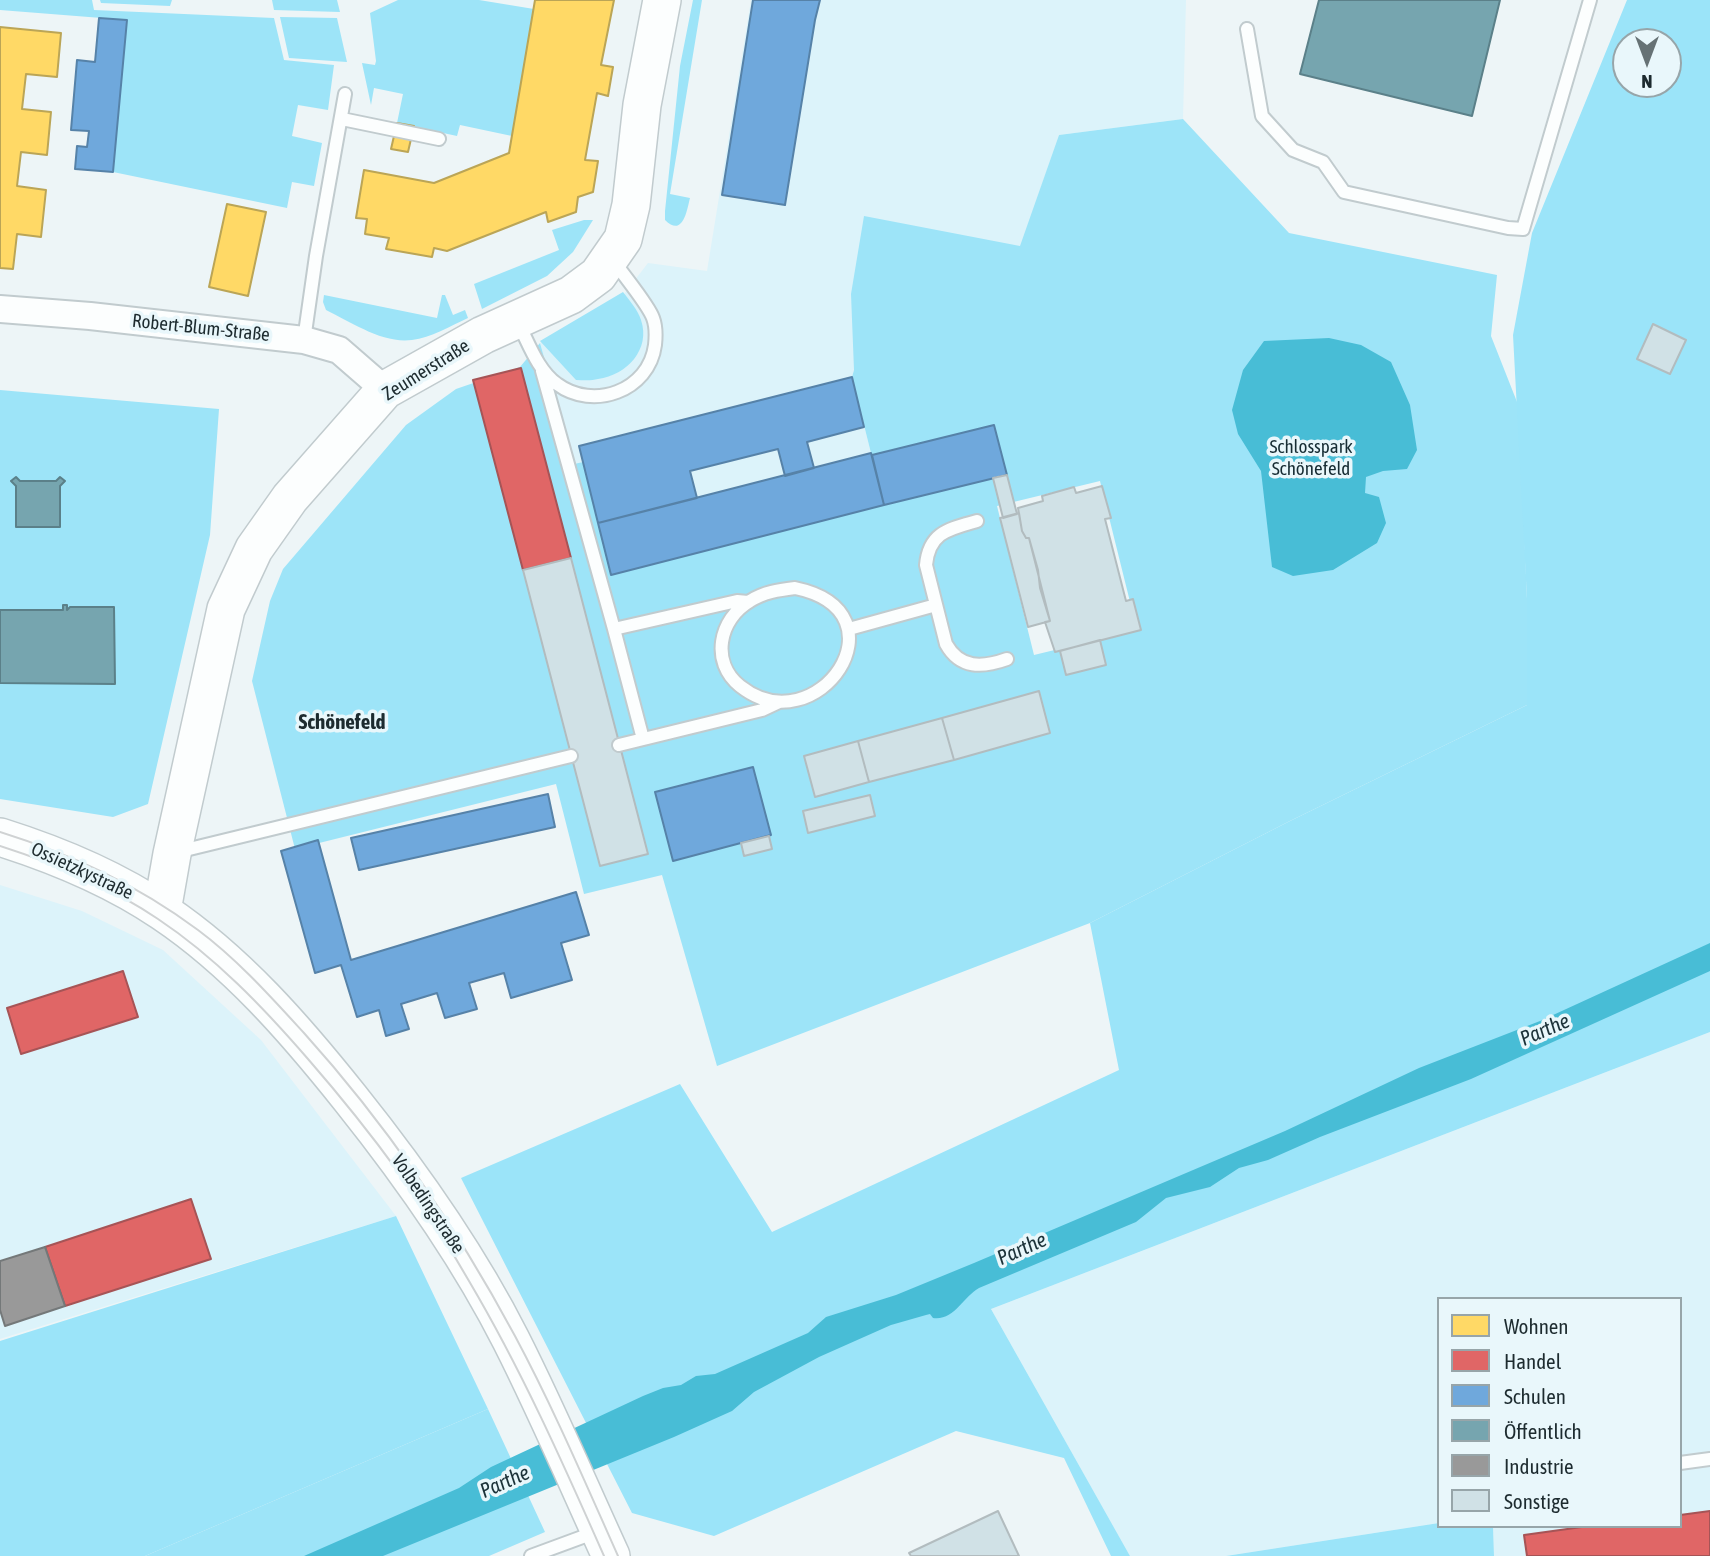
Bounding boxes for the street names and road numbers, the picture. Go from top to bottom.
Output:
street label: Robert-Blum-Straße [131,309,271,347]
street label: Zeumerstraße [378,334,474,406]
street label: Ossietzkystraße [27,837,137,905]
street label: Volbedingstraße [386,1150,470,1258]

